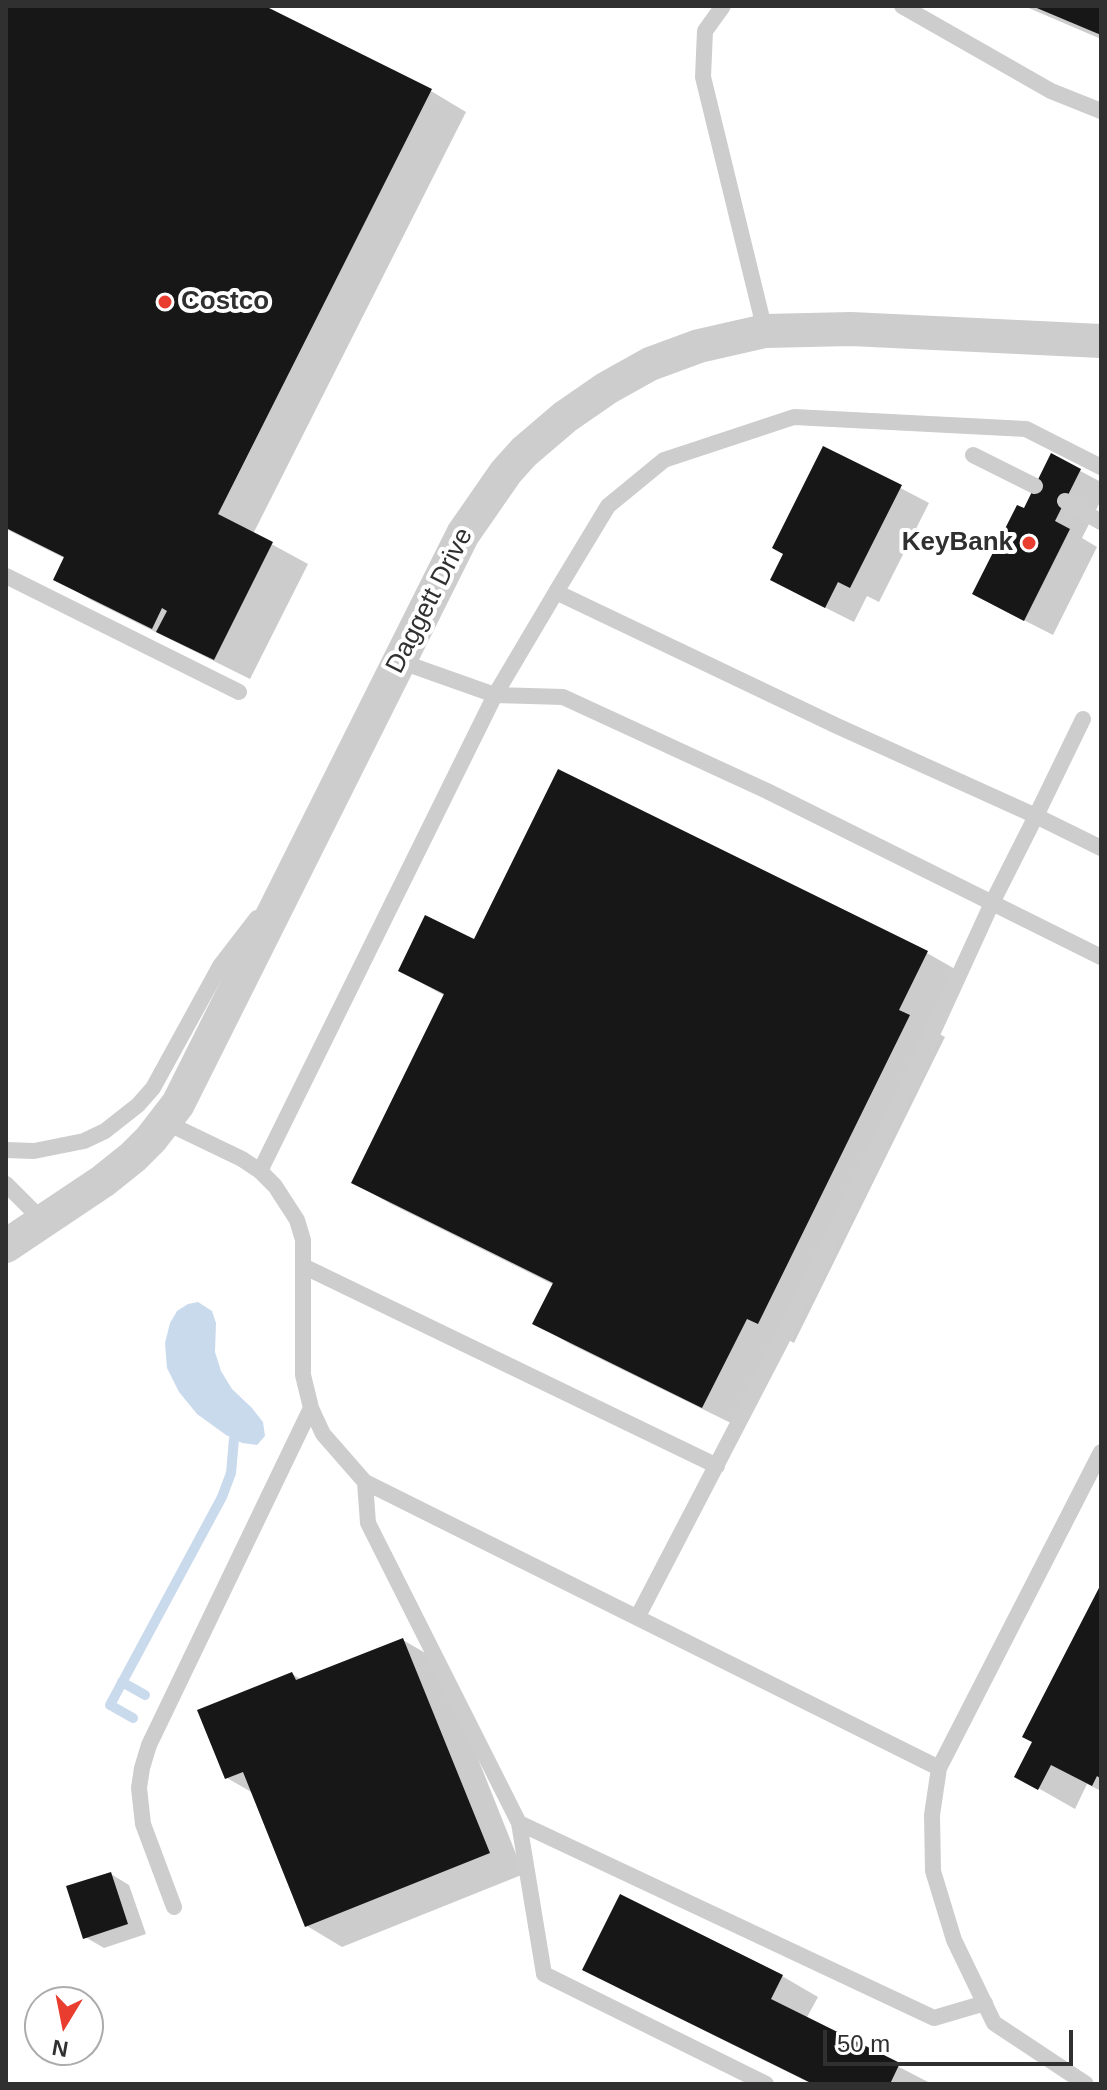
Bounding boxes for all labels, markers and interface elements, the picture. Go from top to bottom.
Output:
place label: Costco [181,286,269,318]
marker: Costco [156,293,174,311]
street label: Daggett Drive [380,523,480,679]
place label: KeyBank [902,527,1013,559]
marker: KeyBank [1020,534,1038,552]
north arrow [24,1986,104,2066]
scale bar [827,2014,1077,2064]
text: 50 m [837,2030,890,2057]
text: N [50,2034,70,2062]

